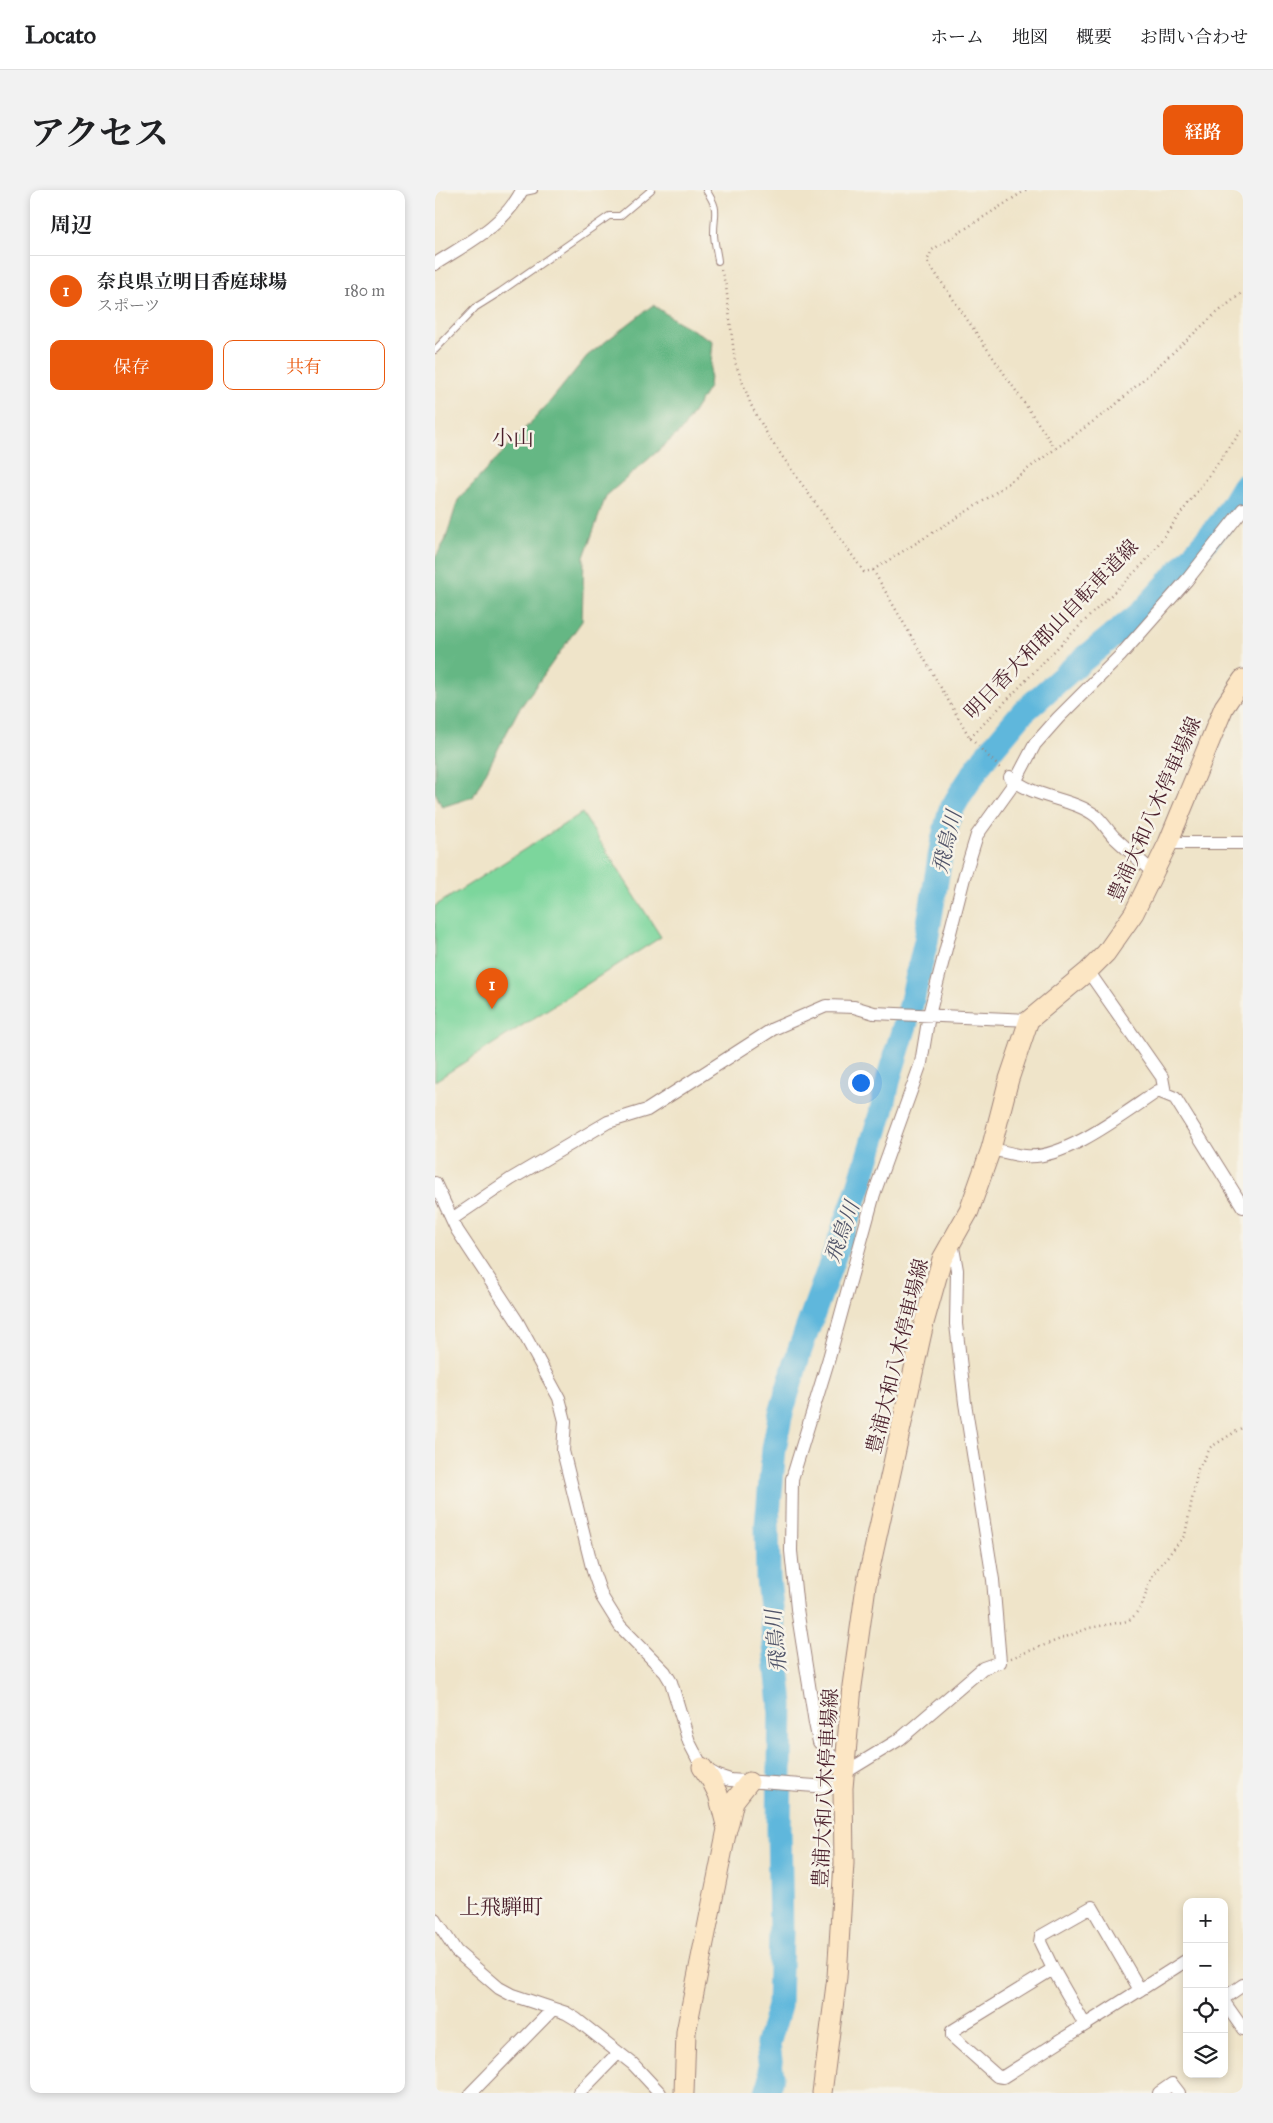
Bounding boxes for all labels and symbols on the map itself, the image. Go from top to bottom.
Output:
district label: 小山 [492,425,534,451]
street label: 明日香大和郡山自転車道線 [959,534,1143,724]
street label: 豊浦大和八木停車場線 [1102,713,1206,905]
water label: 飛鳥川 [927,806,968,876]
pin: 1 [476,968,508,1009]
your location [848,1070,874,1096]
water label: 飛鳥川 [819,1196,866,1266]
street label: 豊浦大和八木停車場線 [861,1256,933,1456]
water label: 飛鳥川 [760,1606,792,1674]
street label: 豊浦大和八木停車場線 [808,1688,842,1888]
district label: 上飛騨町 [459,1894,543,1920]

